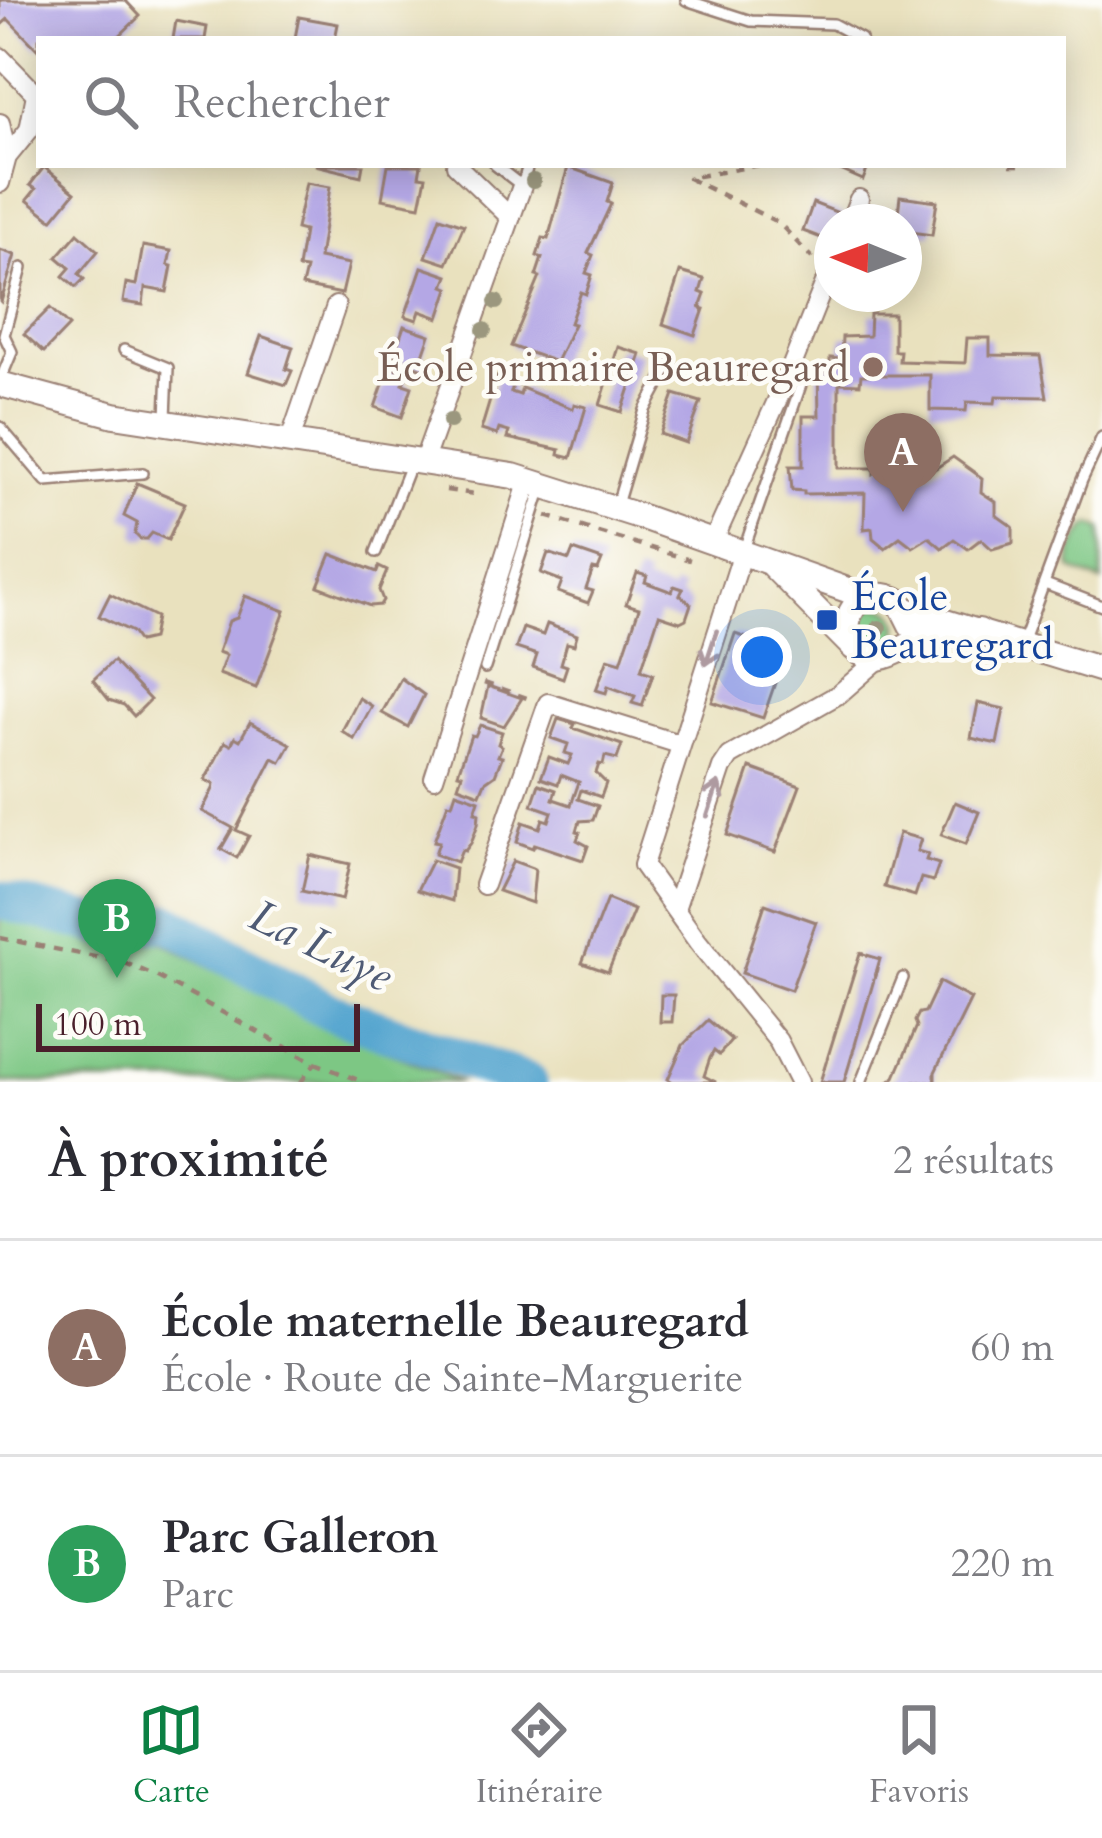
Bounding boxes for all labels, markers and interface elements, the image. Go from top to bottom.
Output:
search box [36,36,1066,168]
icon: search [78,69,144,135]
text: Rechercher [174,72,390,133]
north arrow [814,204,922,312]
place label: École primaire Beauregard [377,339,849,396]
marker: École primaire Beauregard [860,354,886,380]
pin: A [864,413,942,512]
place label: École Beauregard [851,568,1054,673]
marker: École Beauregard [814,607,840,633]
your location [732,627,792,687]
one-way arrow [698,628,720,666]
one-way arrow [703,781,725,819]
pin: B [78,879,156,978]
water label: La Luye [240,885,403,1007]
scale bar [36,998,360,1051]
text: 100 m [54,1002,141,1047]
text: À proximité [48,1125,329,1195]
text: 2 résultats [893,1134,1054,1187]
text: École maternelle Beauregard [162,1291,749,1352]
text: A [72,1321,102,1374]
text: 60 m [971,1321,1054,1374]
text: École · Route de Sainte-Marguerite [162,1352,743,1405]
text: Parc Galleron [162,1507,438,1568]
text: B [73,1537,101,1590]
text: 220 m [951,1537,1054,1590]
text: Parc [162,1568,234,1621]
tab: Carte [133,1697,210,1814]
tab: Itinéraire [476,1697,603,1814]
tab: Favoris [869,1697,969,1814]

